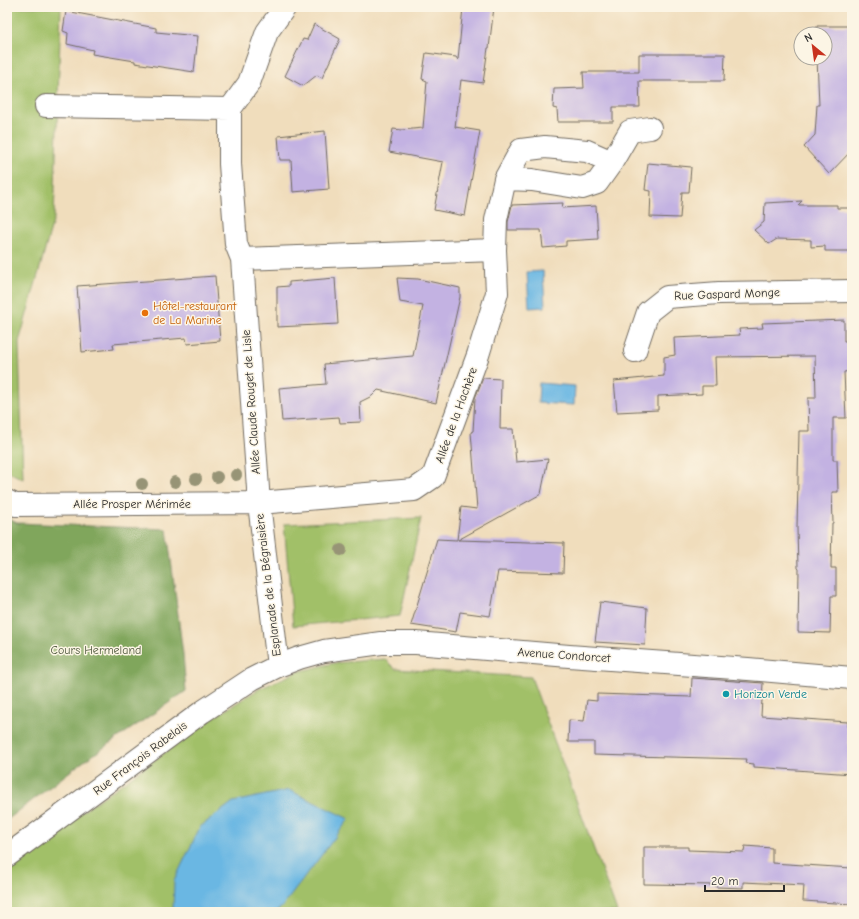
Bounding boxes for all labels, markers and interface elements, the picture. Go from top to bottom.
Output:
north arrow [793,26,833,66]
text: N [802,30,815,45]
street label: Rue Gaspard Monge [674,285,780,303]
place label: Hôtel-restaurant de La Marine [153,299,237,327]
marker: Hôtel-restaurant de La Marine [140,308,150,318]
street label: Allée Claude Rouget de Lisle [239,329,263,475]
street label: Allée de la Hachère [432,365,480,465]
street label: Allée Prosper Mérimée [73,497,191,511]
street label: Esplanade de la Bégraisière [252,513,284,657]
park label: Cours Hermeland [51,643,141,657]
street label: Avenue Condorcet [517,645,612,665]
place label: Horizon Verde [734,687,807,701]
marker: Horizon Verde [721,689,731,699]
street label: Rue François Rabelais [90,718,190,798]
scale bar [705,867,784,893]
text: 20 m [711,874,739,888]

